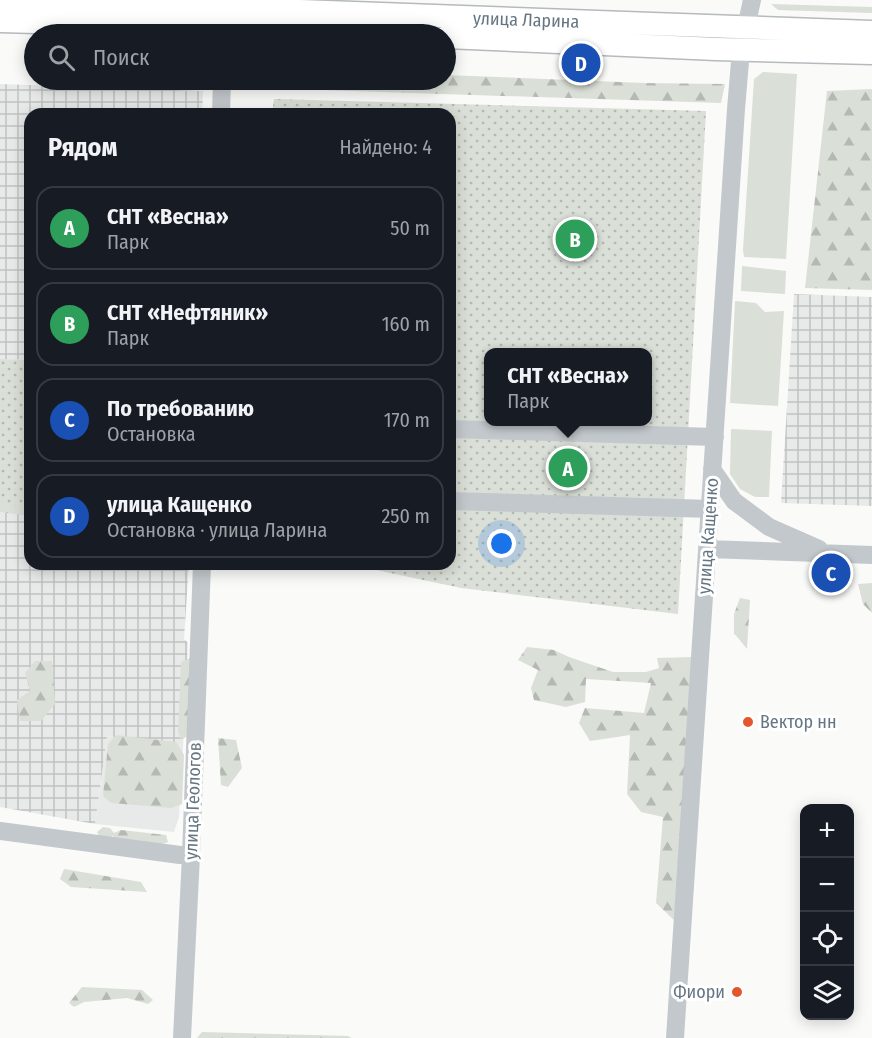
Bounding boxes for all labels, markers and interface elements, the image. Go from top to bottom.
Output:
street label: улица Ларина [472,7,580,33]
search box [24,24,456,90]
pin: D [562,40,600,86]
icon: search [45,41,78,74]
text: Поиск [93,44,149,71]
text: Рядом [48,132,117,163]
text: Найдено: 4 [340,135,432,159]
text: СНТ «Весна» [107,203,229,230]
text: A [64,216,75,240]
text: 50 m [390,216,430,240]
pin: B [556,216,594,262]
text: Парк [107,230,149,254]
text: СНТ «Нефтяник» [107,299,268,326]
text: B [64,312,75,336]
text: 160 m [382,312,430,336]
text: Парк [107,326,149,350]
popup [484,348,652,426]
text: СНТ «Весна» [507,362,629,389]
text: Парк [507,389,549,413]
text: По требованию [107,395,254,422]
text: C [64,408,75,432]
text: 170 m [384,408,430,432]
text: Остановка [107,422,195,446]
pin: A [548,446,588,490]
street label: улица Кащенко [693,477,723,595]
text: улица Кащенко [107,491,252,518]
text: D [64,504,75,528]
text: 250 m [382,504,430,528]
text: Остановка · улица Ларина [107,518,327,542]
your location [487,529,516,558]
pin: C [812,550,850,596]
place label: Вектор нн [760,711,837,733]
marker: Вектор нн [741,715,755,729]
street label: улица Геологов [180,742,206,860]
map controls [800,804,854,1020]
button: + [800,804,854,858]
button: − [800,858,854,912]
button: locate [800,912,854,966]
button: layers [800,966,854,1020]
place label: Фиори [673,981,725,1003]
marker: Фиори [730,985,744,999]

